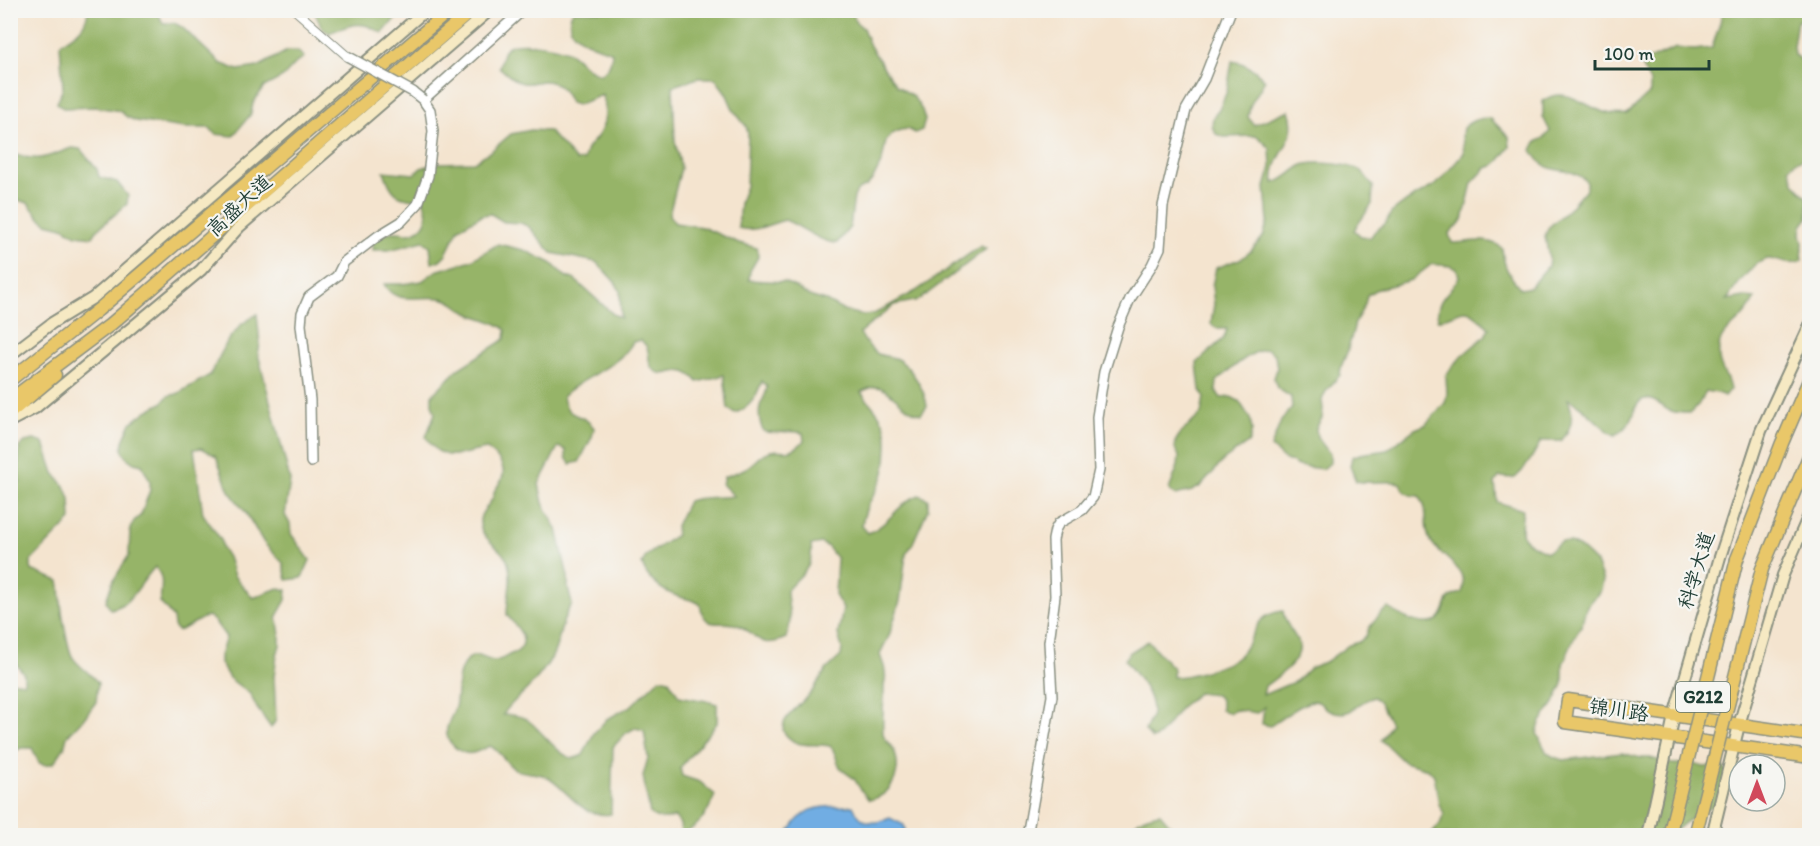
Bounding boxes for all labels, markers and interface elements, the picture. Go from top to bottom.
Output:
scale bar [1595,33,1709,71]
text: 100 m [1604,43,1654,65]
street label: 高盛大道 [202,169,276,241]
street label: 科学大道 [1673,528,1719,612]
road number: G212 [1676,682,1730,712]
street label: 锦川路 [1588,694,1651,726]
north arrow [1727,753,1787,813]
text: N [1752,759,1762,778]

